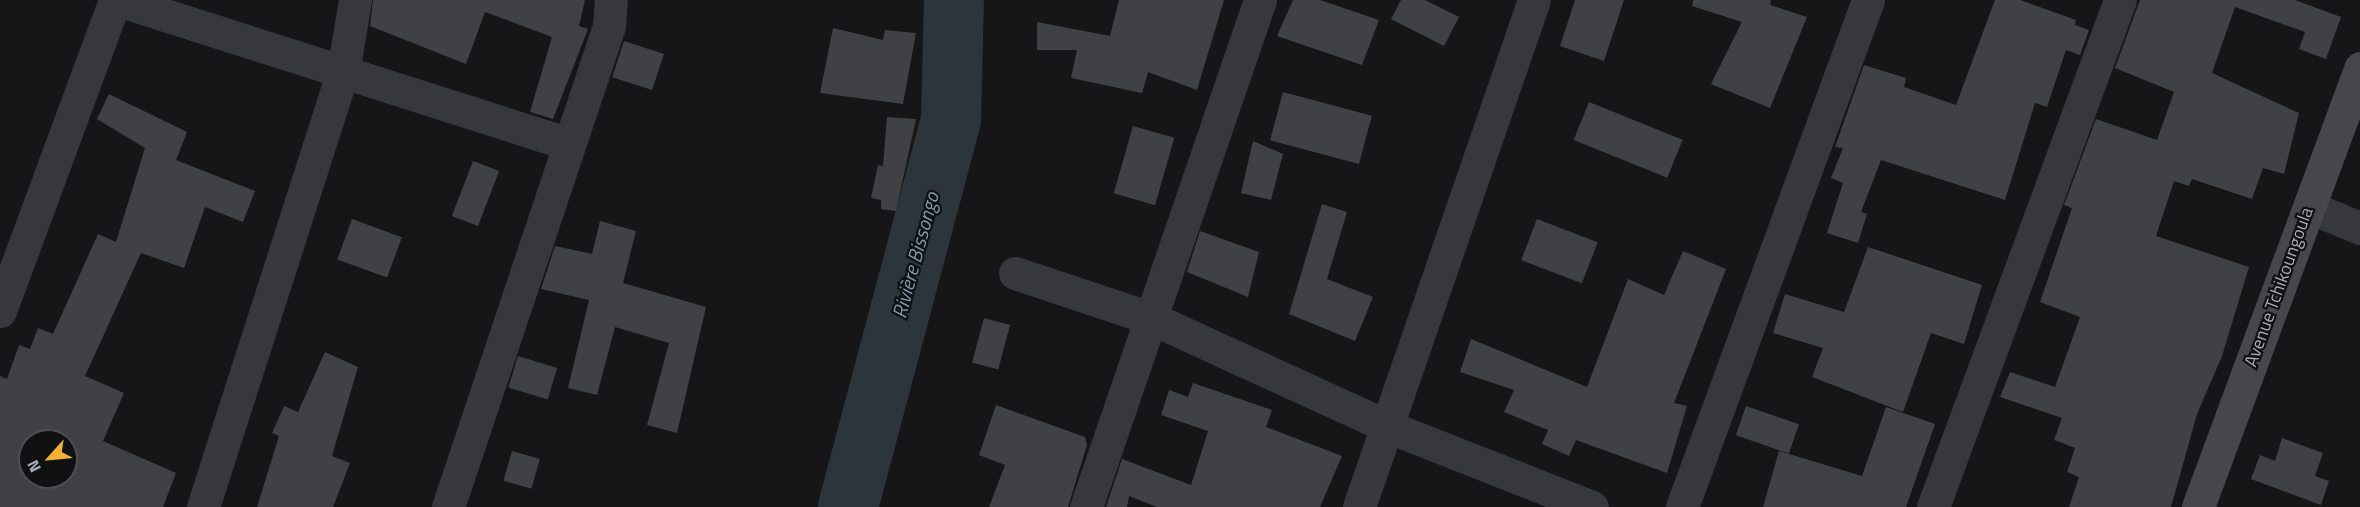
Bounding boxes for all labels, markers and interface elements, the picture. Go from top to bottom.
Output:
water label: Rivière Bissongo [887,189,943,321]
street label: Avenue Tchikoungoula [2240,204,2318,370]
north arrow [18,429,78,489]
text: N [21,456,47,477]

